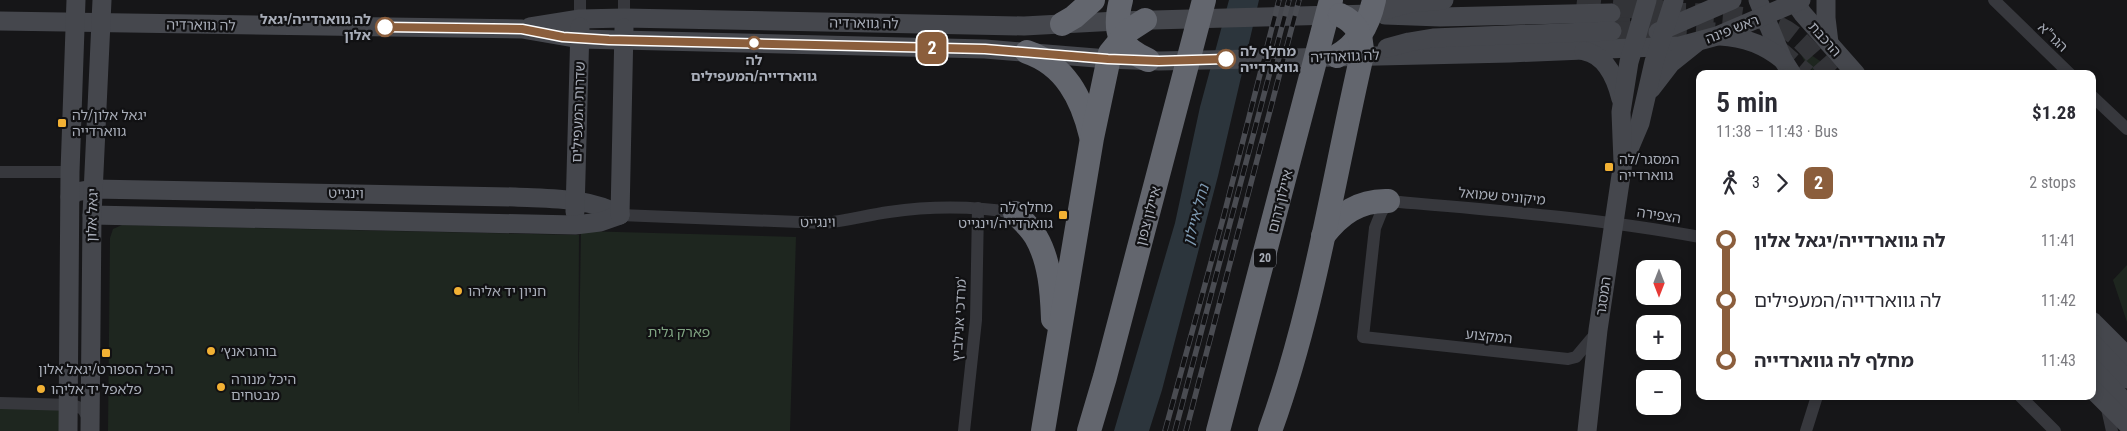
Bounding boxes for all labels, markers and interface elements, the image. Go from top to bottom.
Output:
place label: לה גווארדייה/יגאל אלון [260,11,372,43]
street label: ראש פינה [1703,12,1761,46]
street label: לה גווארדיה [829,14,899,32]
street label: לה גווארדיה [166,16,236,34]
marker: לה גווארדייה/יגאל אלון [375,17,395,37]
street label: הרכבת [1805,19,1845,59]
street label: הגר"א [2035,19,2071,55]
line badge: 2 [916,32,948,64]
marker: לה גווארדייה/המעפילים [747,36,761,50]
text: 2 [927,37,937,58]
place label: מחלף לה גווארדייה [1240,43,1299,75]
street label: לה גווארדיה [1310,47,1380,65]
marker: מחלף לה גווארדייה [1216,49,1236,69]
place label: לה גווארדייה/המעפילים [691,52,817,84]
street label: שדרות המעפילים [568,61,588,163]
text: 5 min [1716,86,1778,119]
text: $1.28 [2032,101,2076,124]
place label: יגאל אלון/לה גווארדייה [72,107,147,139]
marker: יגאל אלון/לה גווארדייה [56,117,68,129]
text: 11:38 – 11:43 · Bus [1716,122,1838,141]
place label: המסגר/לה גווארדייה [1619,151,1680,183]
marker: המסגר/לה גווארדייה [1603,161,1615,173]
street label: איילון דרום [1264,168,1296,234]
icon: walk [1716,169,1744,197]
icon: forward [1768,169,1796,197]
text: 2 [1814,172,1823,193]
text: 3 [1752,173,1760,192]
text: 2 stops [2029,173,2076,192]
water label: נחל איילון [1179,181,1213,247]
street label: איילון צפון [1132,184,1164,247]
street label: מיקוניס שמואל [1458,184,1546,208]
street label: וינגייט [328,185,364,201]
street label: יגאל אלון [83,188,101,242]
place label: מחלף לה גווארדייה/וינגייט [958,199,1053,231]
street label: הצפירה [1636,204,1682,226]
marker: מחלף לה גווארדייה/וינגייט [1057,209,1069,221]
street label: וינגייט [800,214,836,230]
text: לה גווארדייה/יגאל אלון [1754,229,1946,252]
text: 11:41 [2041,231,2076,250]
road number: 20 [1254,248,1276,268]
north arrow [1636,260,1681,305]
map controls [1636,260,1681,415]
street label: המסגר [1592,275,1614,317]
street label: מרדכי אנילביץ' [949,276,969,362]
place label: חניון יד אליהו [468,283,546,299]
marker: חניון יד אליהו [452,285,464,297]
text: לה גווארדייה/המעפילים [1754,289,1941,312]
text: 11:42 [2041,291,2076,310]
button: + [1636,315,1681,360]
park label: פארק גלית [648,324,710,340]
street label: המקצוע [1465,326,1513,346]
place label: בורגראנץ׳ [221,343,277,359]
marker: בורגראנץ׳ [205,345,217,357]
marker: היכל הספורט/יגאל אלון [100,347,112,359]
text: מחלף לה גווארדייה [1754,349,1914,372]
text: 11:43 [2041,351,2076,370]
place label: היכל הספורט/יגאל אלון [38,361,174,377]
button: − [1636,370,1681,415]
place label: היכל מנורה מבטחים [231,371,296,403]
place label: פלאפל יד אליהו [51,381,142,397]
marker: היכל מנורה מבטחים [215,381,227,393]
marker: פלאפל יד אליהו [35,383,47,395]

